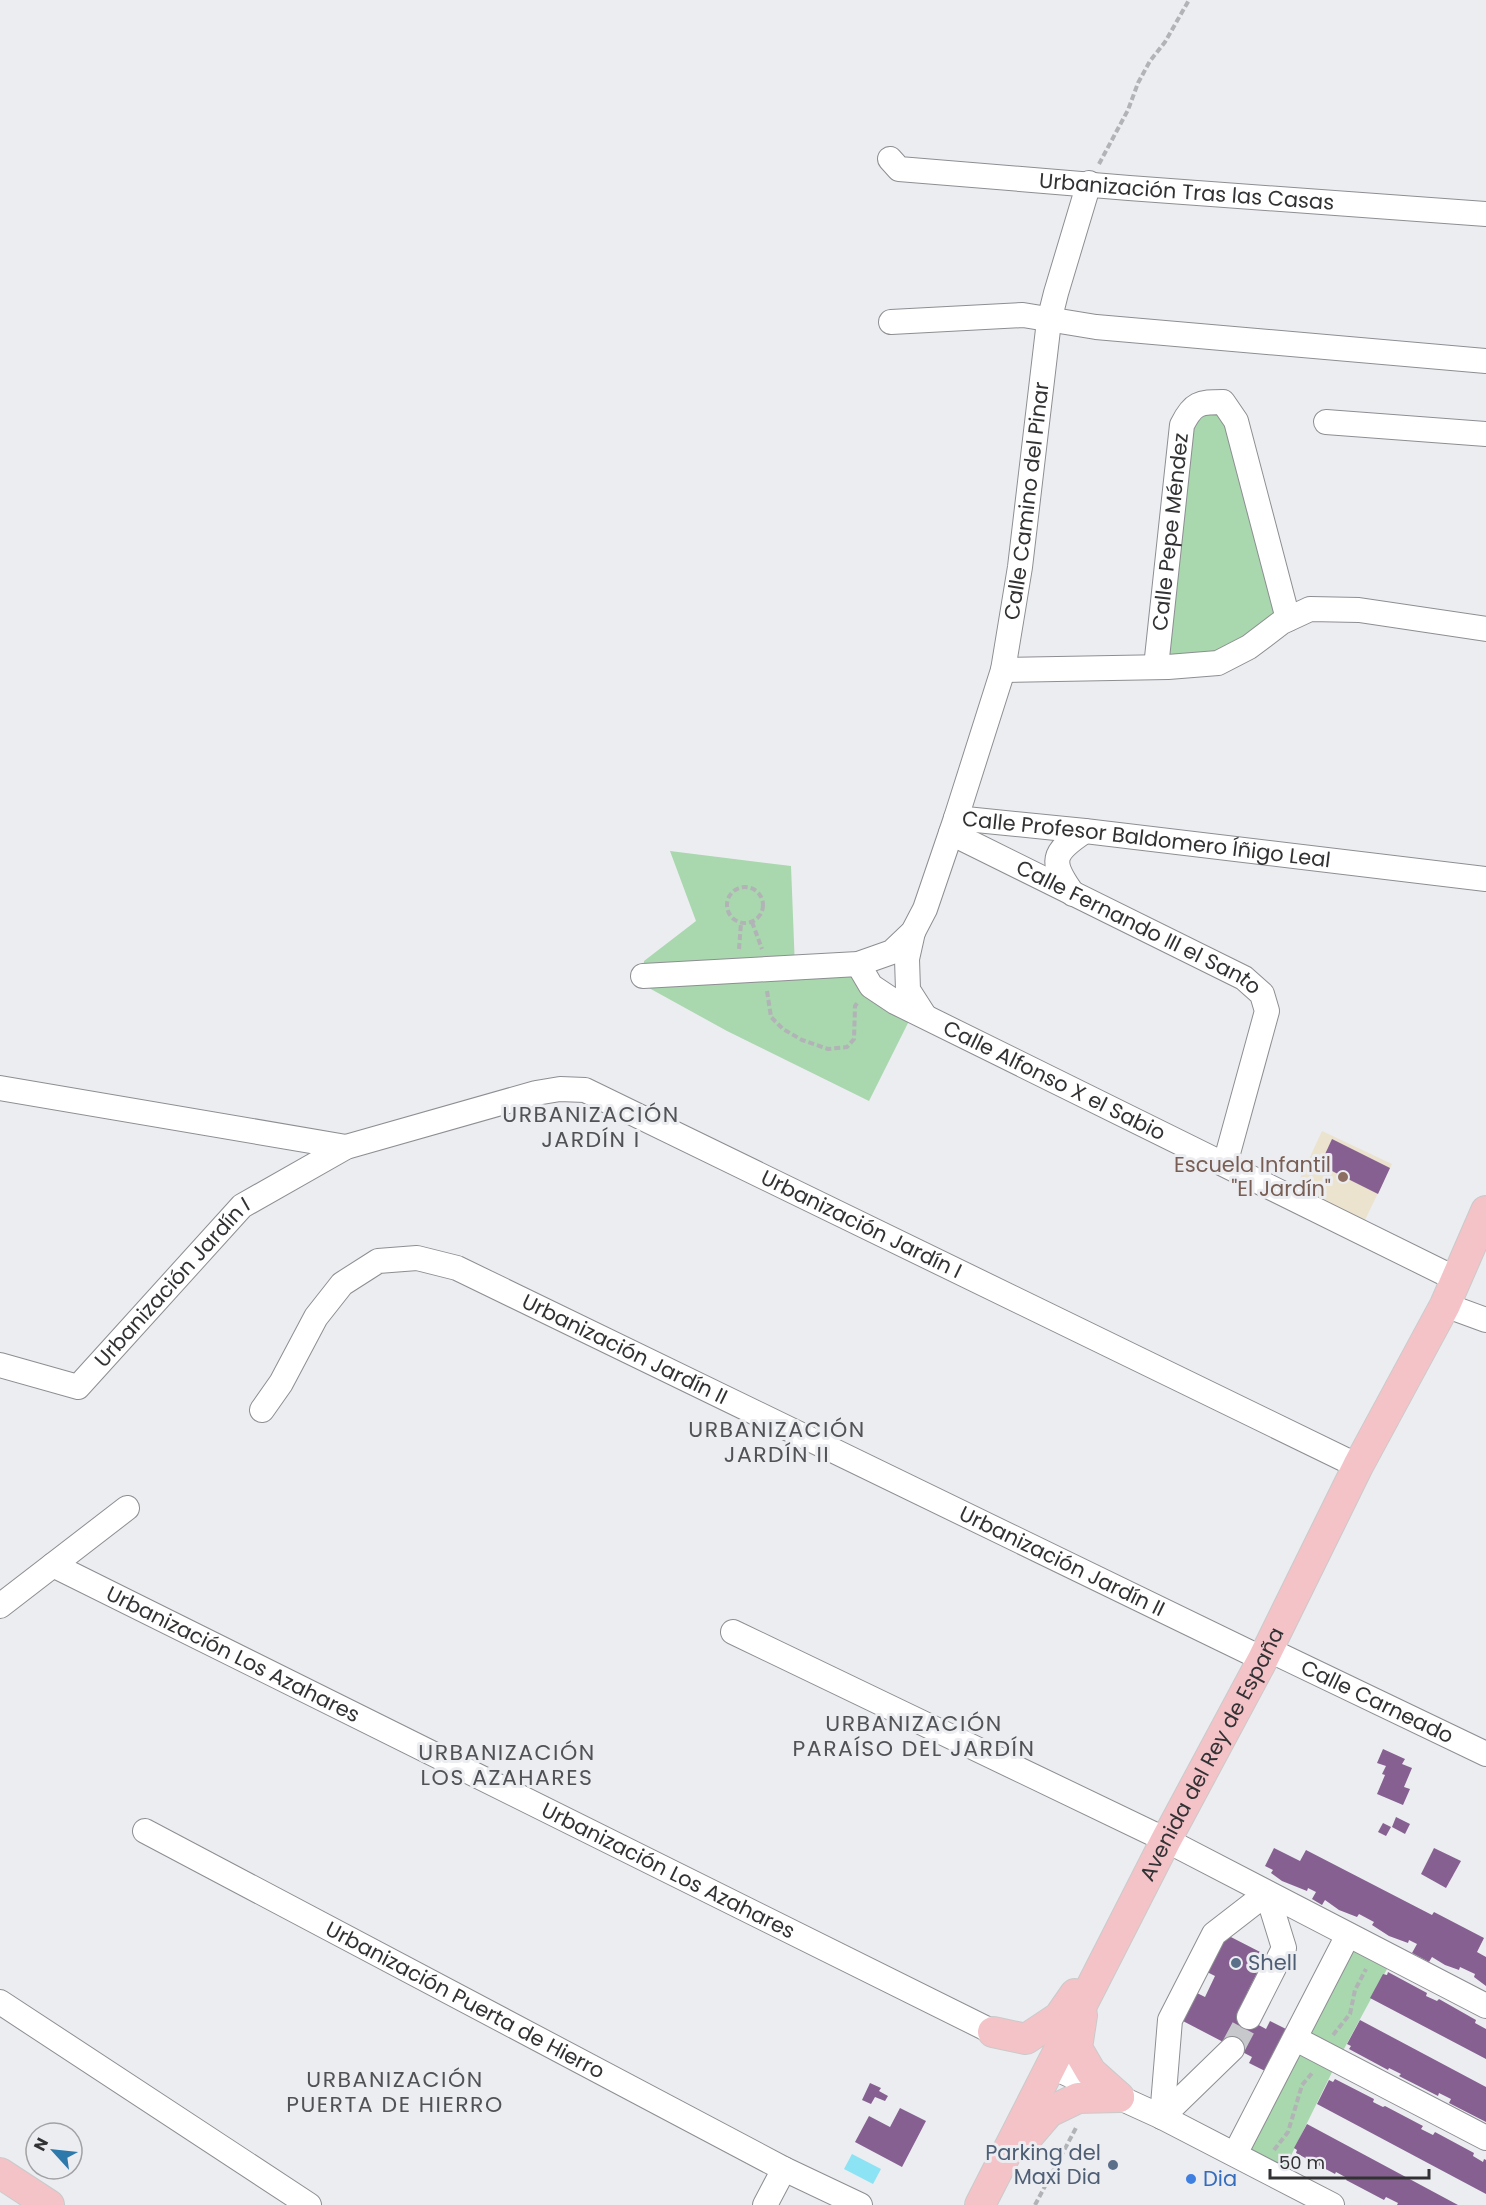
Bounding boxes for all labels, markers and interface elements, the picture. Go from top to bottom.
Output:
street label: Urbanización Tras las Casas [1038,166,1335,217]
street label: Calle Camino del Pinar [996,380,1056,622]
street label: Calle Pepe Méndez [1145,431,1195,632]
street label: Calle Profesor Baldomero Íñigo Leal [961,804,1332,874]
street label: Calle Fernando III el Santo [1011,853,1268,1001]
street label: Calle Alfonso X el Sabio [938,1013,1170,1147]
district label: URBANIZACIÓN JARDÍN I [502,1099,680,1155]
place label: Escuela Infantil "El Jardín" [1174,1150,1331,1203]
street label: Urbanización Jardín I [756,1163,967,1285]
marker: Escuela Infantil "El Jardín" [1336,1170,1350,1184]
street label: Urbanización Jardín I [88,1190,255,1373]
street label: Urbanización Jardín II [517,1287,732,1411]
district label: URBANIZACIÓN JARDÍN II [688,1414,866,1470]
street label: Urbanización Jardín II [954,1499,1170,1623]
street label: Urbanización Los Azahares [101,1579,365,1729]
street label: Avenida del Rey de España [1132,1622,1290,1886]
street label: Calle Carneado [1296,1652,1458,1750]
district label: URBANIZACIÓN PARAÍSO DEL JARDÍN [793,1708,1035,1764]
district label: URBANIZACIÓN LOS AZAHARES [418,1737,596,1793]
street label: Urbanización Los Azahares [537,1795,800,1945]
street label: Urbanización Puerta de Hierro [321,1914,610,2086]
place label: Shell [1248,1948,1297,1977]
marker: Shell [1229,1956,1243,1970]
district label: URBANIZACIÓN PUERTA DE HIERRO [286,2064,504,2120]
north arrow [24,2121,84,2181]
text: N [28,2134,54,2155]
place label: Parking del Maxi Dia [985,2138,1101,2191]
scale bar [1270,2142,1429,2180]
text: 50 m [1279,2150,1325,2175]
marker: Parking del Maxi Dia [1106,2158,1120,2172]
place label: Dia [1203,2164,1237,2193]
marker: Dia [1184,2172,1198,2186]

